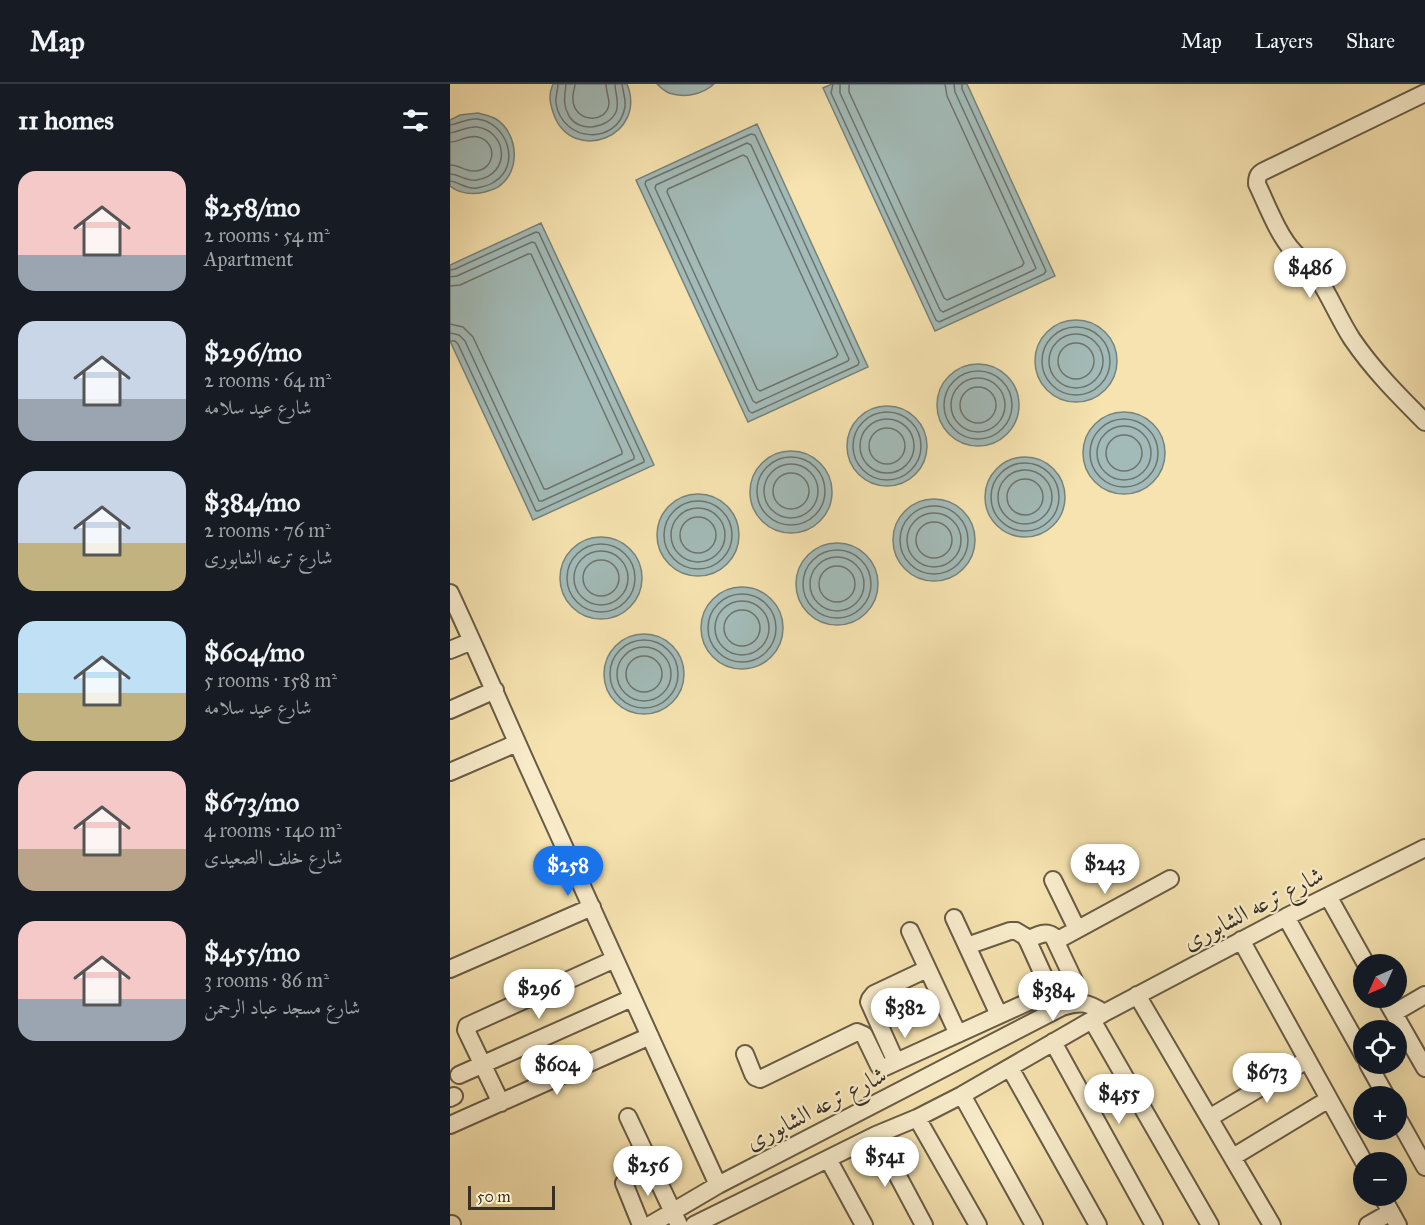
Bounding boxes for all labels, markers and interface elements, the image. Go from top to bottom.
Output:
text: Map [30,24,85,59]
text: Map [1181,28,1222,54]
text: Layers [1255,28,1313,54]
text: Share [1346,28,1395,54]
text: 11 homes [18,104,114,136]
icon: filters [399,104,432,137]
text: $258/mo [204,191,300,223]
icon: home [66,195,138,267]
text: 2 rooms · 54 m² [204,223,330,247]
text: Apartment [204,247,293,271]
pin: $486 [1274,248,1346,299]
text: $486 [1288,255,1332,279]
text: $296/mo [204,336,302,368]
icon: home [66,345,138,417]
text: 2 rooms · 64 m² [204,368,331,392]
text: شارع عيد سلامه [204,395,312,419]
text: $384/mo [204,486,300,518]
icon: home [66,495,138,567]
text: 2 rooms · 76 m² [204,518,331,542]
text: شارع ترعه الشابورى [204,545,333,569]
text: $604/mo [204,636,305,668]
icon: home [66,645,138,717]
text: 5 rooms · 158 m² [204,668,337,692]
text: شارع عيد سلامه [204,695,312,719]
text: $673/mo [204,786,299,818]
icon: home [66,795,138,867]
text: 4 rooms · 140 m² [204,818,342,842]
pin: $243 [1069,844,1141,895]
text: شارع خلف الصعيدى [204,845,343,869]
pin: $258 [532,846,604,897]
text: $243 [1084,851,1126,875]
text: $258 [547,853,589,877]
street label: شارع ترعه الشابورى [1177,860,1331,961]
text: $455/mo [204,936,300,968]
icon: home [66,945,138,1017]
north arrow [1353,954,1407,1008]
map controls [1353,954,1407,1206]
text: 3 rooms · 86 m² [204,968,329,992]
pin: $296 [503,969,575,1020]
pin: $384 [1017,971,1089,1022]
text: $296 [518,976,560,1000]
text: $384 [1032,978,1074,1002]
pin: $382 [869,988,941,1039]
text: شارع مسجد عباد الرحمن [204,995,360,1019]
text: $382 [885,995,925,1019]
button: locate [1353,1020,1407,1074]
pin: $604 [521,1045,593,1096]
text: $604 [534,1052,580,1076]
pin: $673 [1231,1053,1303,1104]
street label: شارع ترعه الشابورى [740,1060,894,1161]
text: $673 [1247,1060,1287,1084]
pin: $455 [1083,1074,1155,1125]
text: $455 [1098,1081,1140,1105]
button: + [1353,1086,1407,1140]
pin: $541 [849,1137,921,1188]
text: $541 [865,1144,905,1168]
pin: $256 [612,1146,684,1197]
button: − [1353,1152,1407,1206]
text: $256 [627,1153,669,1177]
scale bar [468,1183,555,1210]
text: 50 m [477,1187,511,1206]

